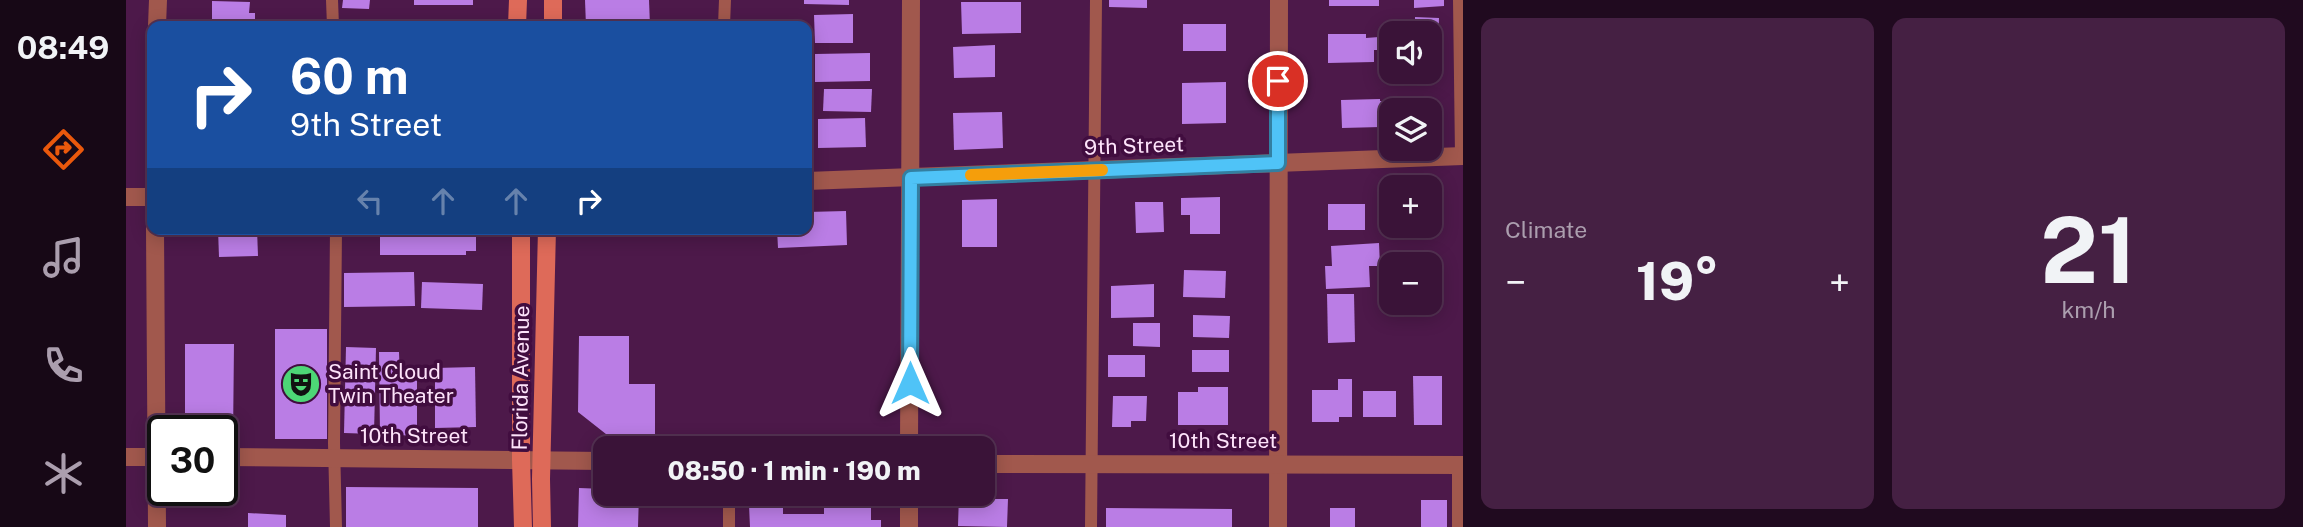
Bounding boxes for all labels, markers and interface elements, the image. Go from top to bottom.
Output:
map controls [1379,21,1442,315]
button: sound [1379,21,1442,84]
text: 08:49 [17,29,109,66]
text: 60 m [290,47,409,105]
icon: right [175,49,266,140]
pin [1248,51,1308,111]
icon: arrive [1259,62,1297,100]
button: layers [1379,98,1442,161]
text: 9th Street [290,106,442,143]
icon: directions [39,125,88,174]
street label: 9th Street [1084,131,1184,160]
button: + [1379,175,1442,238]
icon: left [351,182,389,220]
icon: ahead [424,182,462,220]
icon: ahead [497,182,535,220]
icon: right [570,182,608,220]
text: 21 [2040,197,2137,303]
text: Climate [1505,216,1587,243]
icon: music [39,233,88,282]
text: 19° [1636,251,1719,312]
button: − [1379,252,1442,315]
text: − [1505,260,1526,305]
text: + [1829,260,1850,305]
text: km/h [2061,296,2116,323]
street label: Florida Avenue [507,305,534,451]
icon: phone [39,341,88,390]
position arrow [873,346,947,420]
place label: Saint Cloud Twin Theater [328,359,454,408]
theatre icon: Saint Cloud Twin Theater [280,363,322,405]
speed limit sign: 30 [147,415,238,506]
street label: 10th Street [360,423,468,448]
street label: 10th Street [1169,428,1277,453]
icon: climate [39,449,88,498]
text: 08:50 · 1 min · 190 m [667,455,921,486]

